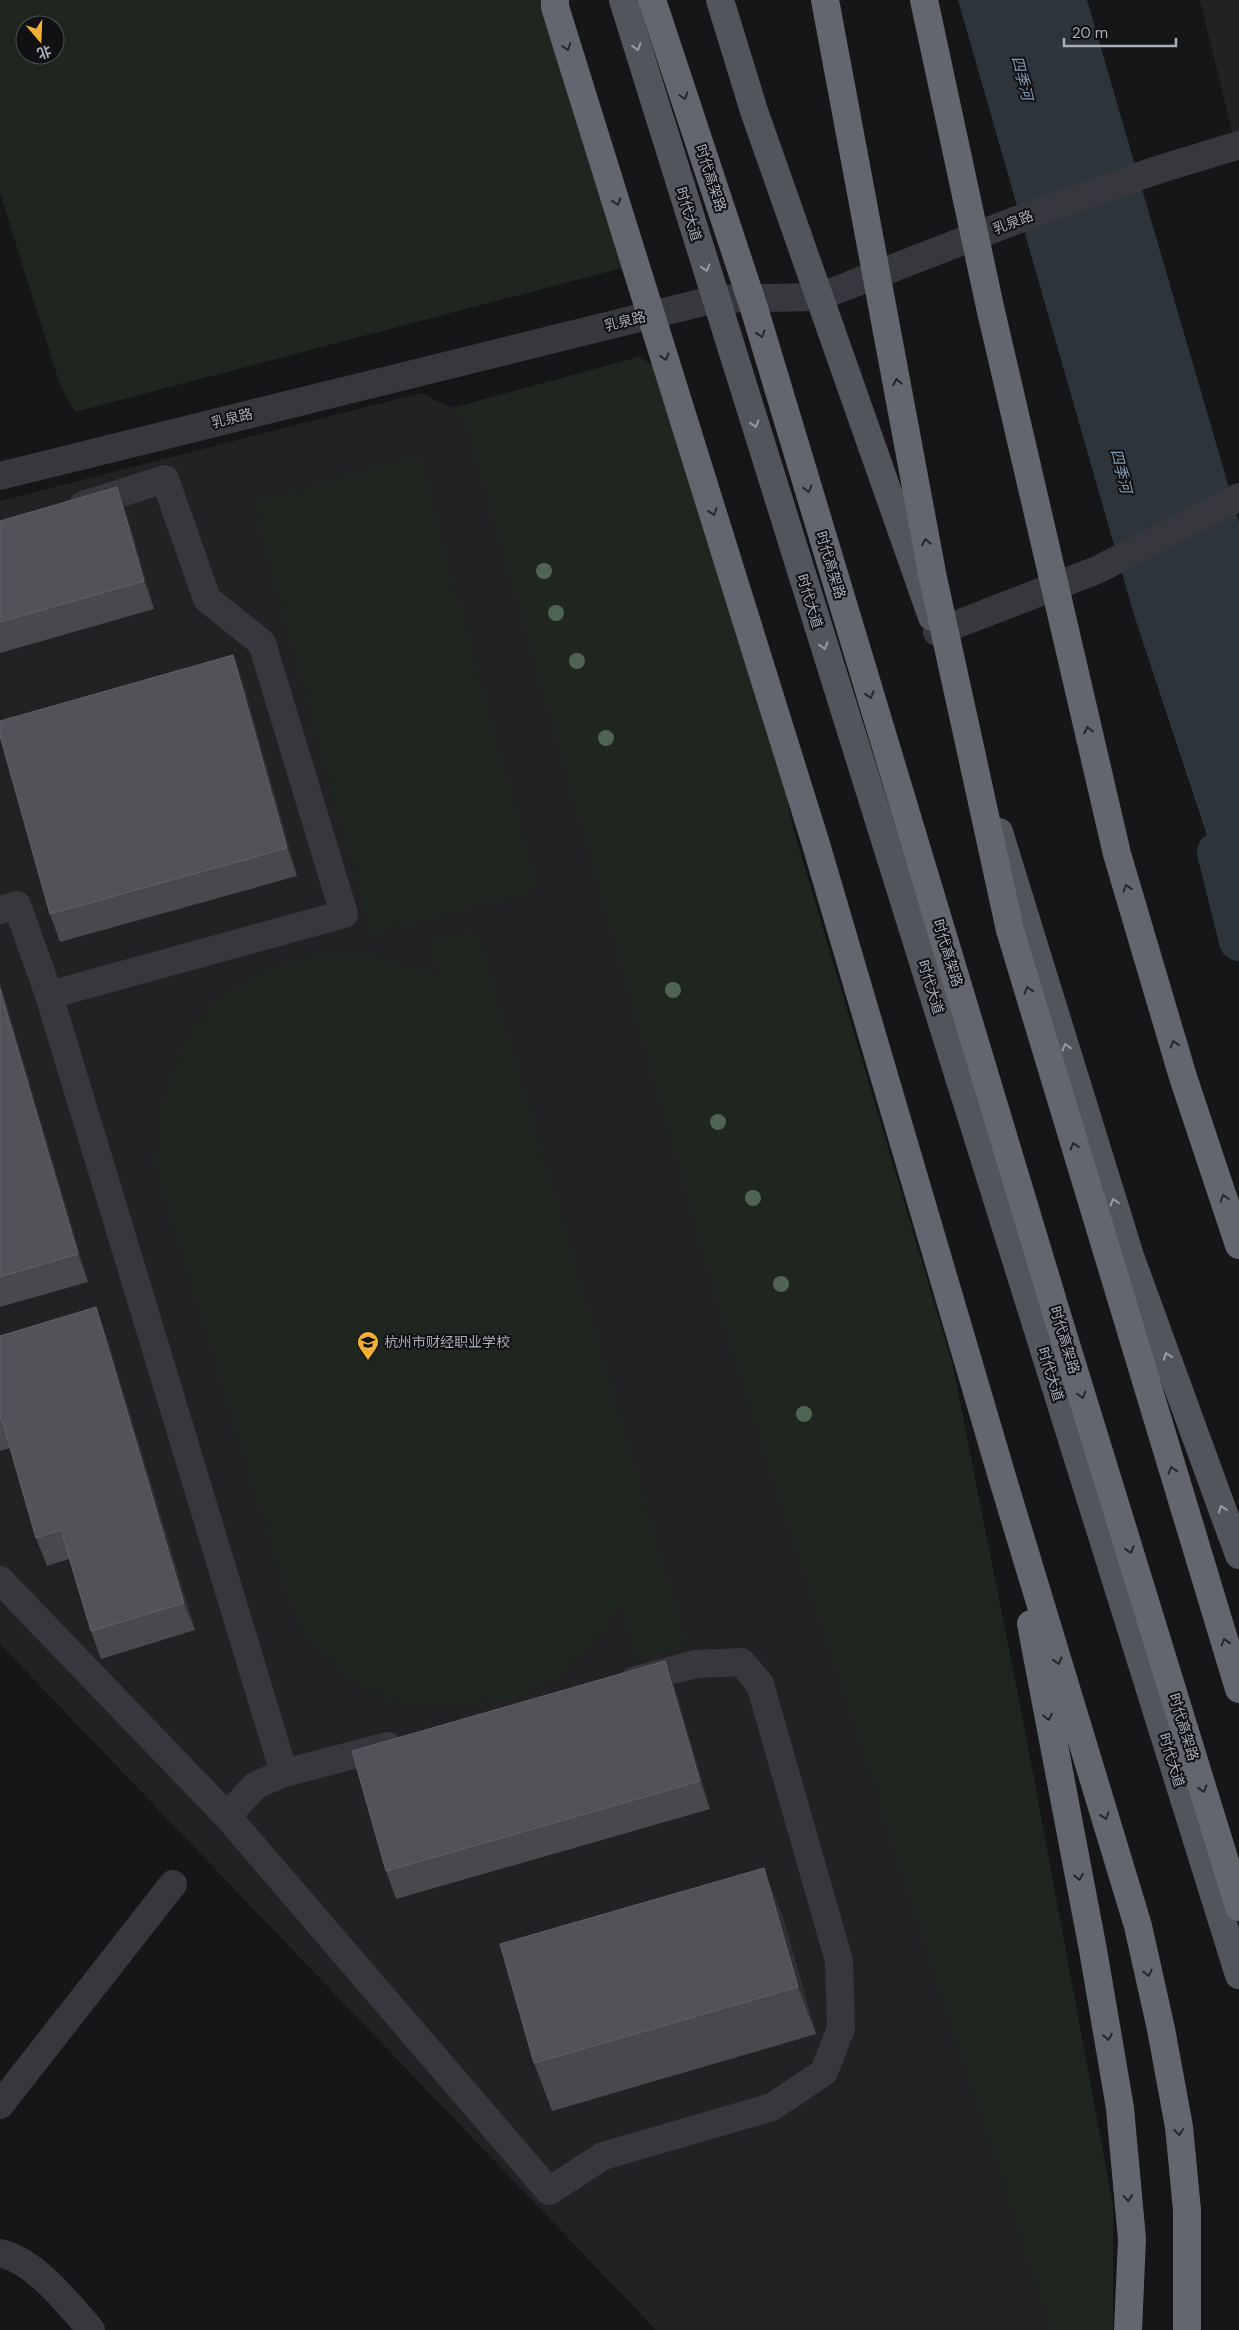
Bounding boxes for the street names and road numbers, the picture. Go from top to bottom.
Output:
street label: 时代高架路 [692,142,730,214]
street label: 时代大道 [672,185,706,243]
street label: 乳泉路 [990,206,1036,238]
street label: 乳泉路 [602,307,648,335]
street label: 乳泉路 [209,404,255,432]
street label: 时代高架路 [812,529,850,601]
street label: 时代大道 [793,572,827,630]
street label: 时代高架路 [929,917,967,989]
street label: 时代大道 [914,958,948,1016]
street label: 时代高架路 [1046,1304,1084,1376]
street label: 时代大道 [1034,1345,1068,1403]
street label: 时代高架路 [1165,1691,1203,1763]
street label: 时代大道 [1155,1731,1189,1789]

